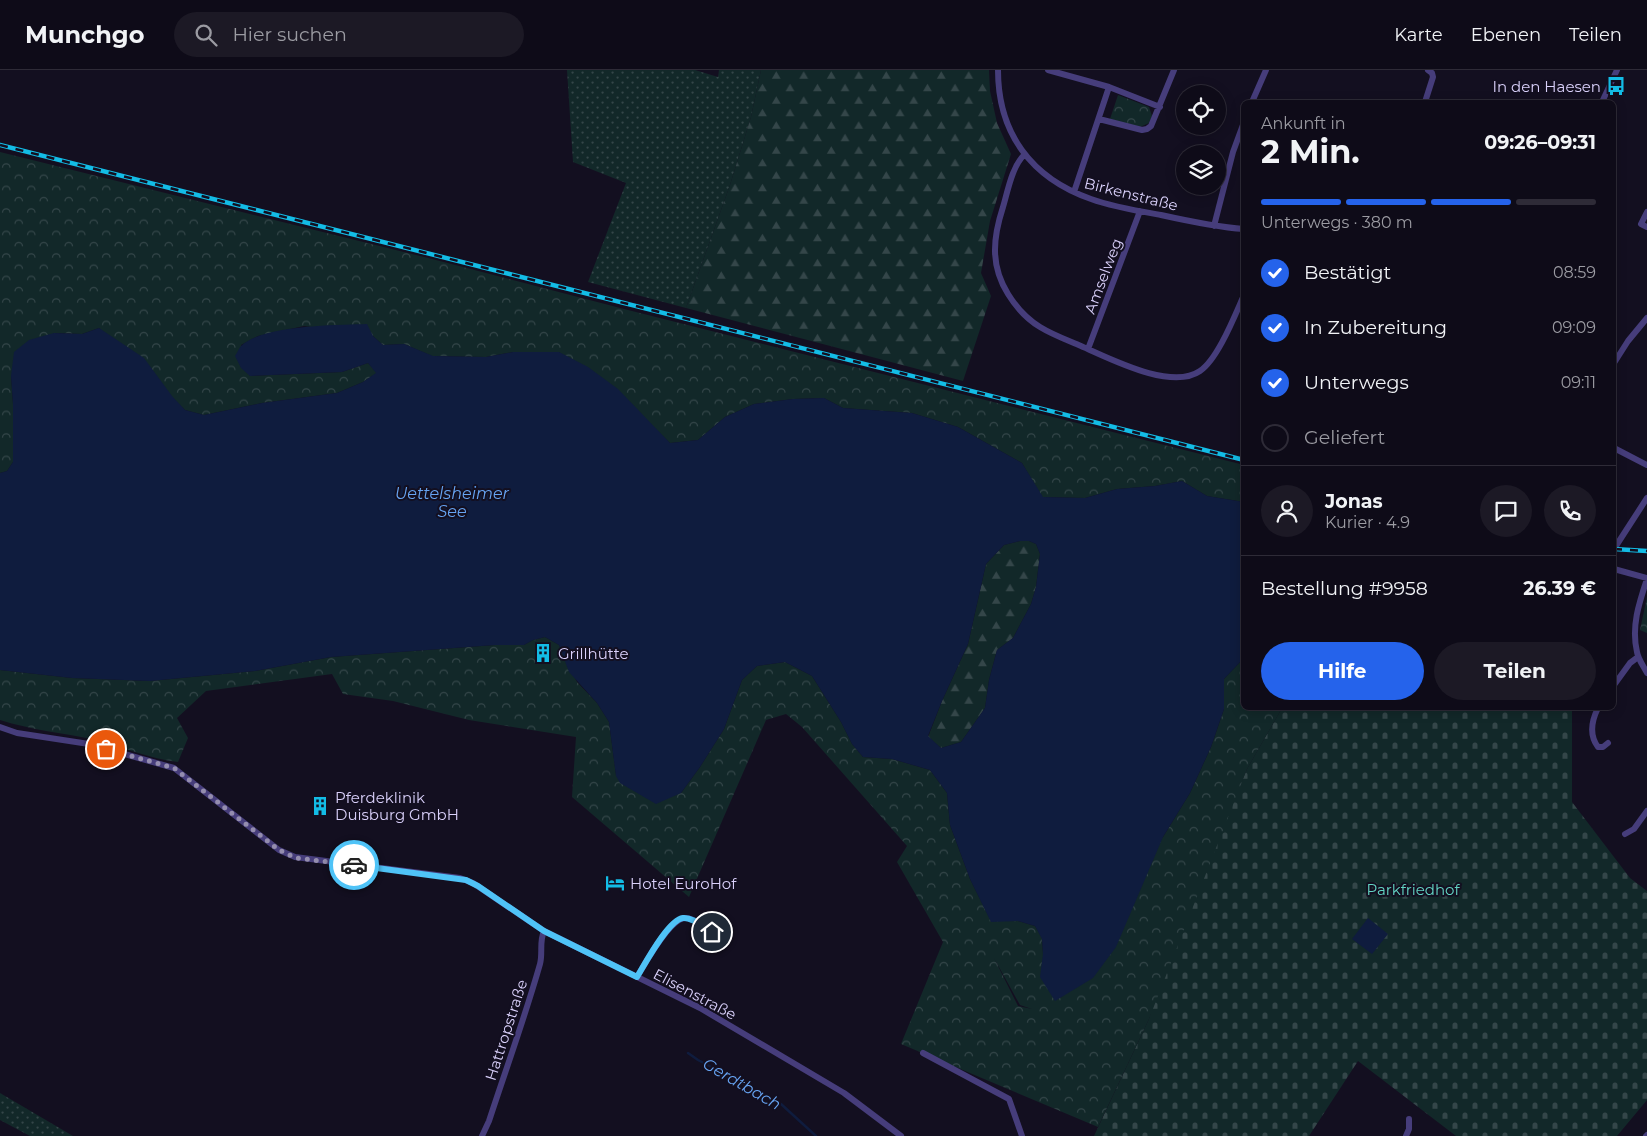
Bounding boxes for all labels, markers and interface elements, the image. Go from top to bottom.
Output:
search box [174,12,524,57]
text: Munchgo [25,20,144,49]
icon: search [192,21,220,49]
text: Hier suchen [232,23,347,46]
text: Karte [1394,24,1443,46]
text: Ebenen [1471,24,1541,46]
text: Teilen [1569,24,1622,46]
bus stop icon: In den Haesen [1605,75,1627,97]
place label: In den Haesen [1492,77,1601,96]
map controls [1176,85,1226,195]
button: locate [1176,85,1226,135]
text: Ankunft in [1261,114,1346,133]
text: 09:26–09:31 [1484,131,1596,154]
text: 2 Min. [1261,132,1360,171]
button: layers [1176,145,1226,195]
street label: Birkenstraße [1082,173,1180,215]
text: Unterwegs · 380 m [1261,213,1413,232]
street label: Amselweg [1080,236,1126,316]
icon: check [1261,259,1289,287]
text: Bestätigt [1304,261,1391,284]
text: 08:59 [1553,263,1596,282]
icon: check [1261,314,1289,342]
text: In Zubereitung [1304,316,1447,339]
text: 09:09 [1552,318,1596,337]
icon: check [1261,369,1289,397]
text: Unterwegs [1304,371,1409,394]
text: 09:11 [1561,373,1596,392]
text: Geliefert [1304,426,1385,449]
water label: Uettelsheimer See [395,484,510,521]
button: person [1261,485,1313,537]
button: chat [1480,485,1532,537]
button: phone [1544,485,1596,537]
text: Jonas [1325,490,1383,513]
text: Kurier · 4.9 [1325,513,1410,532]
text: Bestellung #9958 [1261,577,1428,600]
text: 26.39 € [1523,577,1596,600]
building icon: Grillhütte [532,642,554,664]
button: Hilfe [1261,642,1424,700]
button: Teilen [1434,642,1596,700]
place label: Grillhütte [558,644,629,663]
pin [85,728,127,770]
icon: bag [92,735,120,763]
place label: Pferdeklinik Duisburg GmbH [335,788,459,824]
building icon: Pferdeklinik Duisburg GmbH [309,795,331,817]
courier [329,840,379,890]
icon: car [340,851,368,879]
hotel icon: Hotel EuroHof [604,872,626,894]
place label: Hotel EuroHof [630,874,737,893]
park label: Parkfriedhof [1366,880,1460,899]
pin [691,911,733,953]
icon: home [698,918,726,946]
street label: Elisenstraße [650,964,740,1024]
street label: Hattropstraße [481,977,531,1083]
water label: Gerdtbach [700,1054,784,1114]

